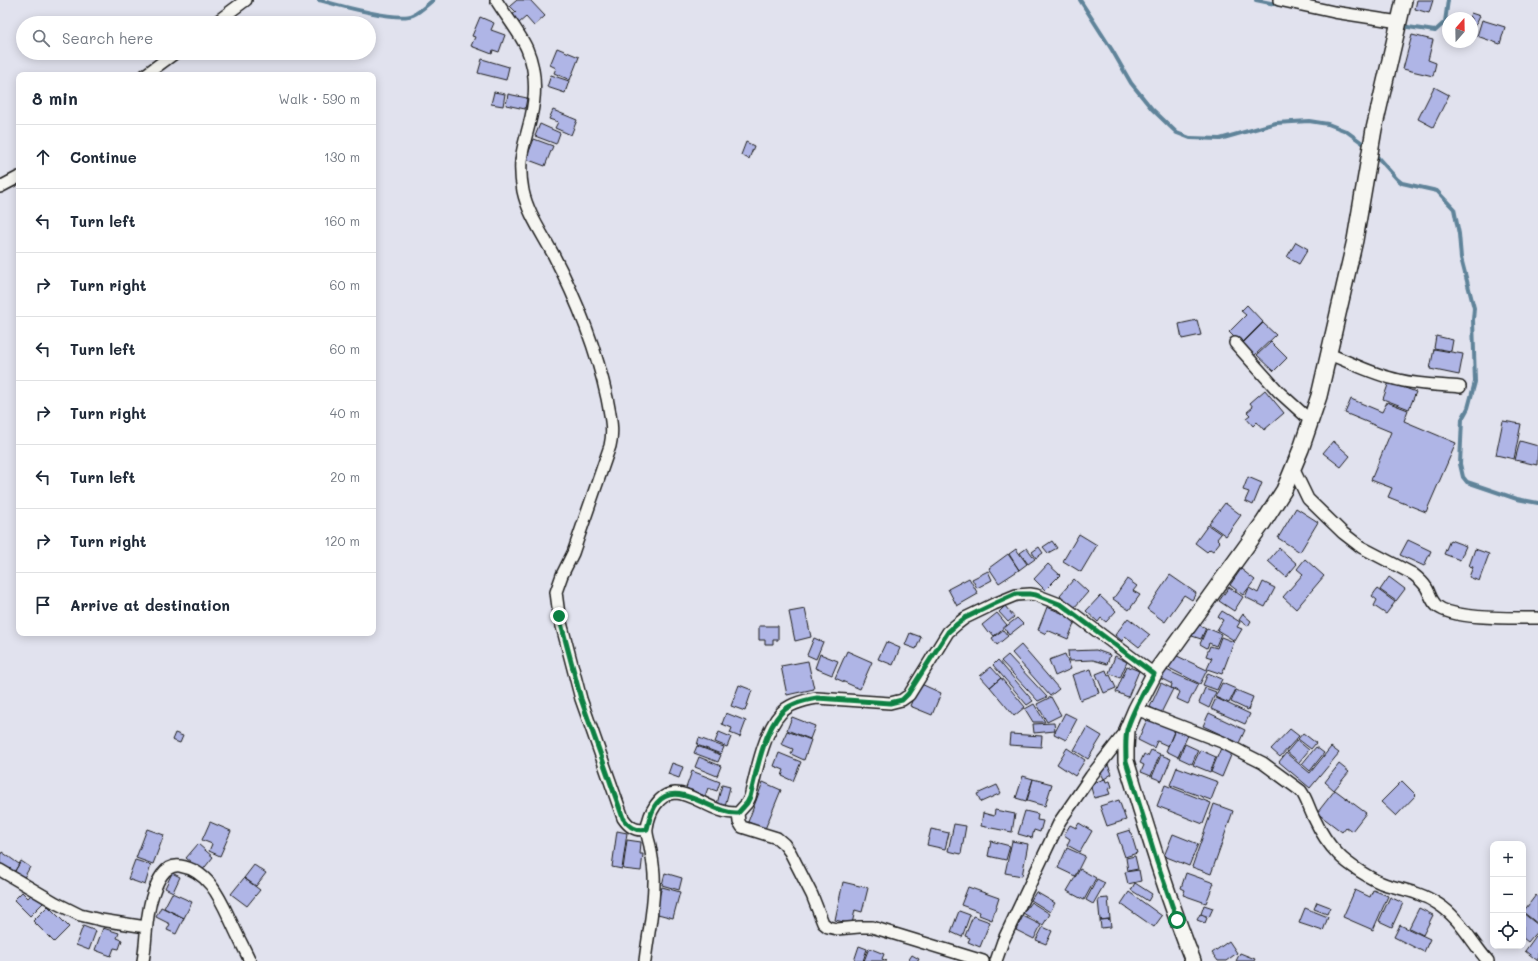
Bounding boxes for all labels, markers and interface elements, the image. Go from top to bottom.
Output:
north arrow [1442,12,1478,48]
search box [16,16,376,60]
icon: search [30,27,52,49]
text: Search here [62,28,153,48]
text: 8 min [32,87,78,109]
text: Walk · 590 m [279,90,360,107]
icon: ahead [32,146,54,168]
text: Continue [70,147,137,167]
text: 130 m [324,148,360,165]
icon: left [32,210,54,232]
text: Turn left [70,211,135,231]
text: 160 m [324,212,360,229]
icon: right [32,274,54,296]
text: Turn right [70,275,147,295]
text: 60 m [330,276,360,293]
icon: left [32,338,54,360]
text: Turn left [70,339,135,359]
text: 60 m [330,340,360,357]
icon: right [32,402,54,424]
text: Turn right [70,403,147,423]
text: 40 m [330,404,360,421]
icon: left [32,466,54,488]
text: Turn left [70,467,135,487]
text: 20 m [330,468,360,485]
icon: right [32,530,54,552]
text: Turn right [70,531,147,551]
text: 120 m [324,532,360,549]
icon: arrive [32,594,54,616]
text: Arrive at destination [70,595,230,615]
route end [550,607,568,625]
map controls [1490,841,1526,949]
button: + [1490,841,1526,877]
button: − [1490,877,1526,913]
route start [1168,911,1186,929]
button: locate [1490,913,1526,949]

